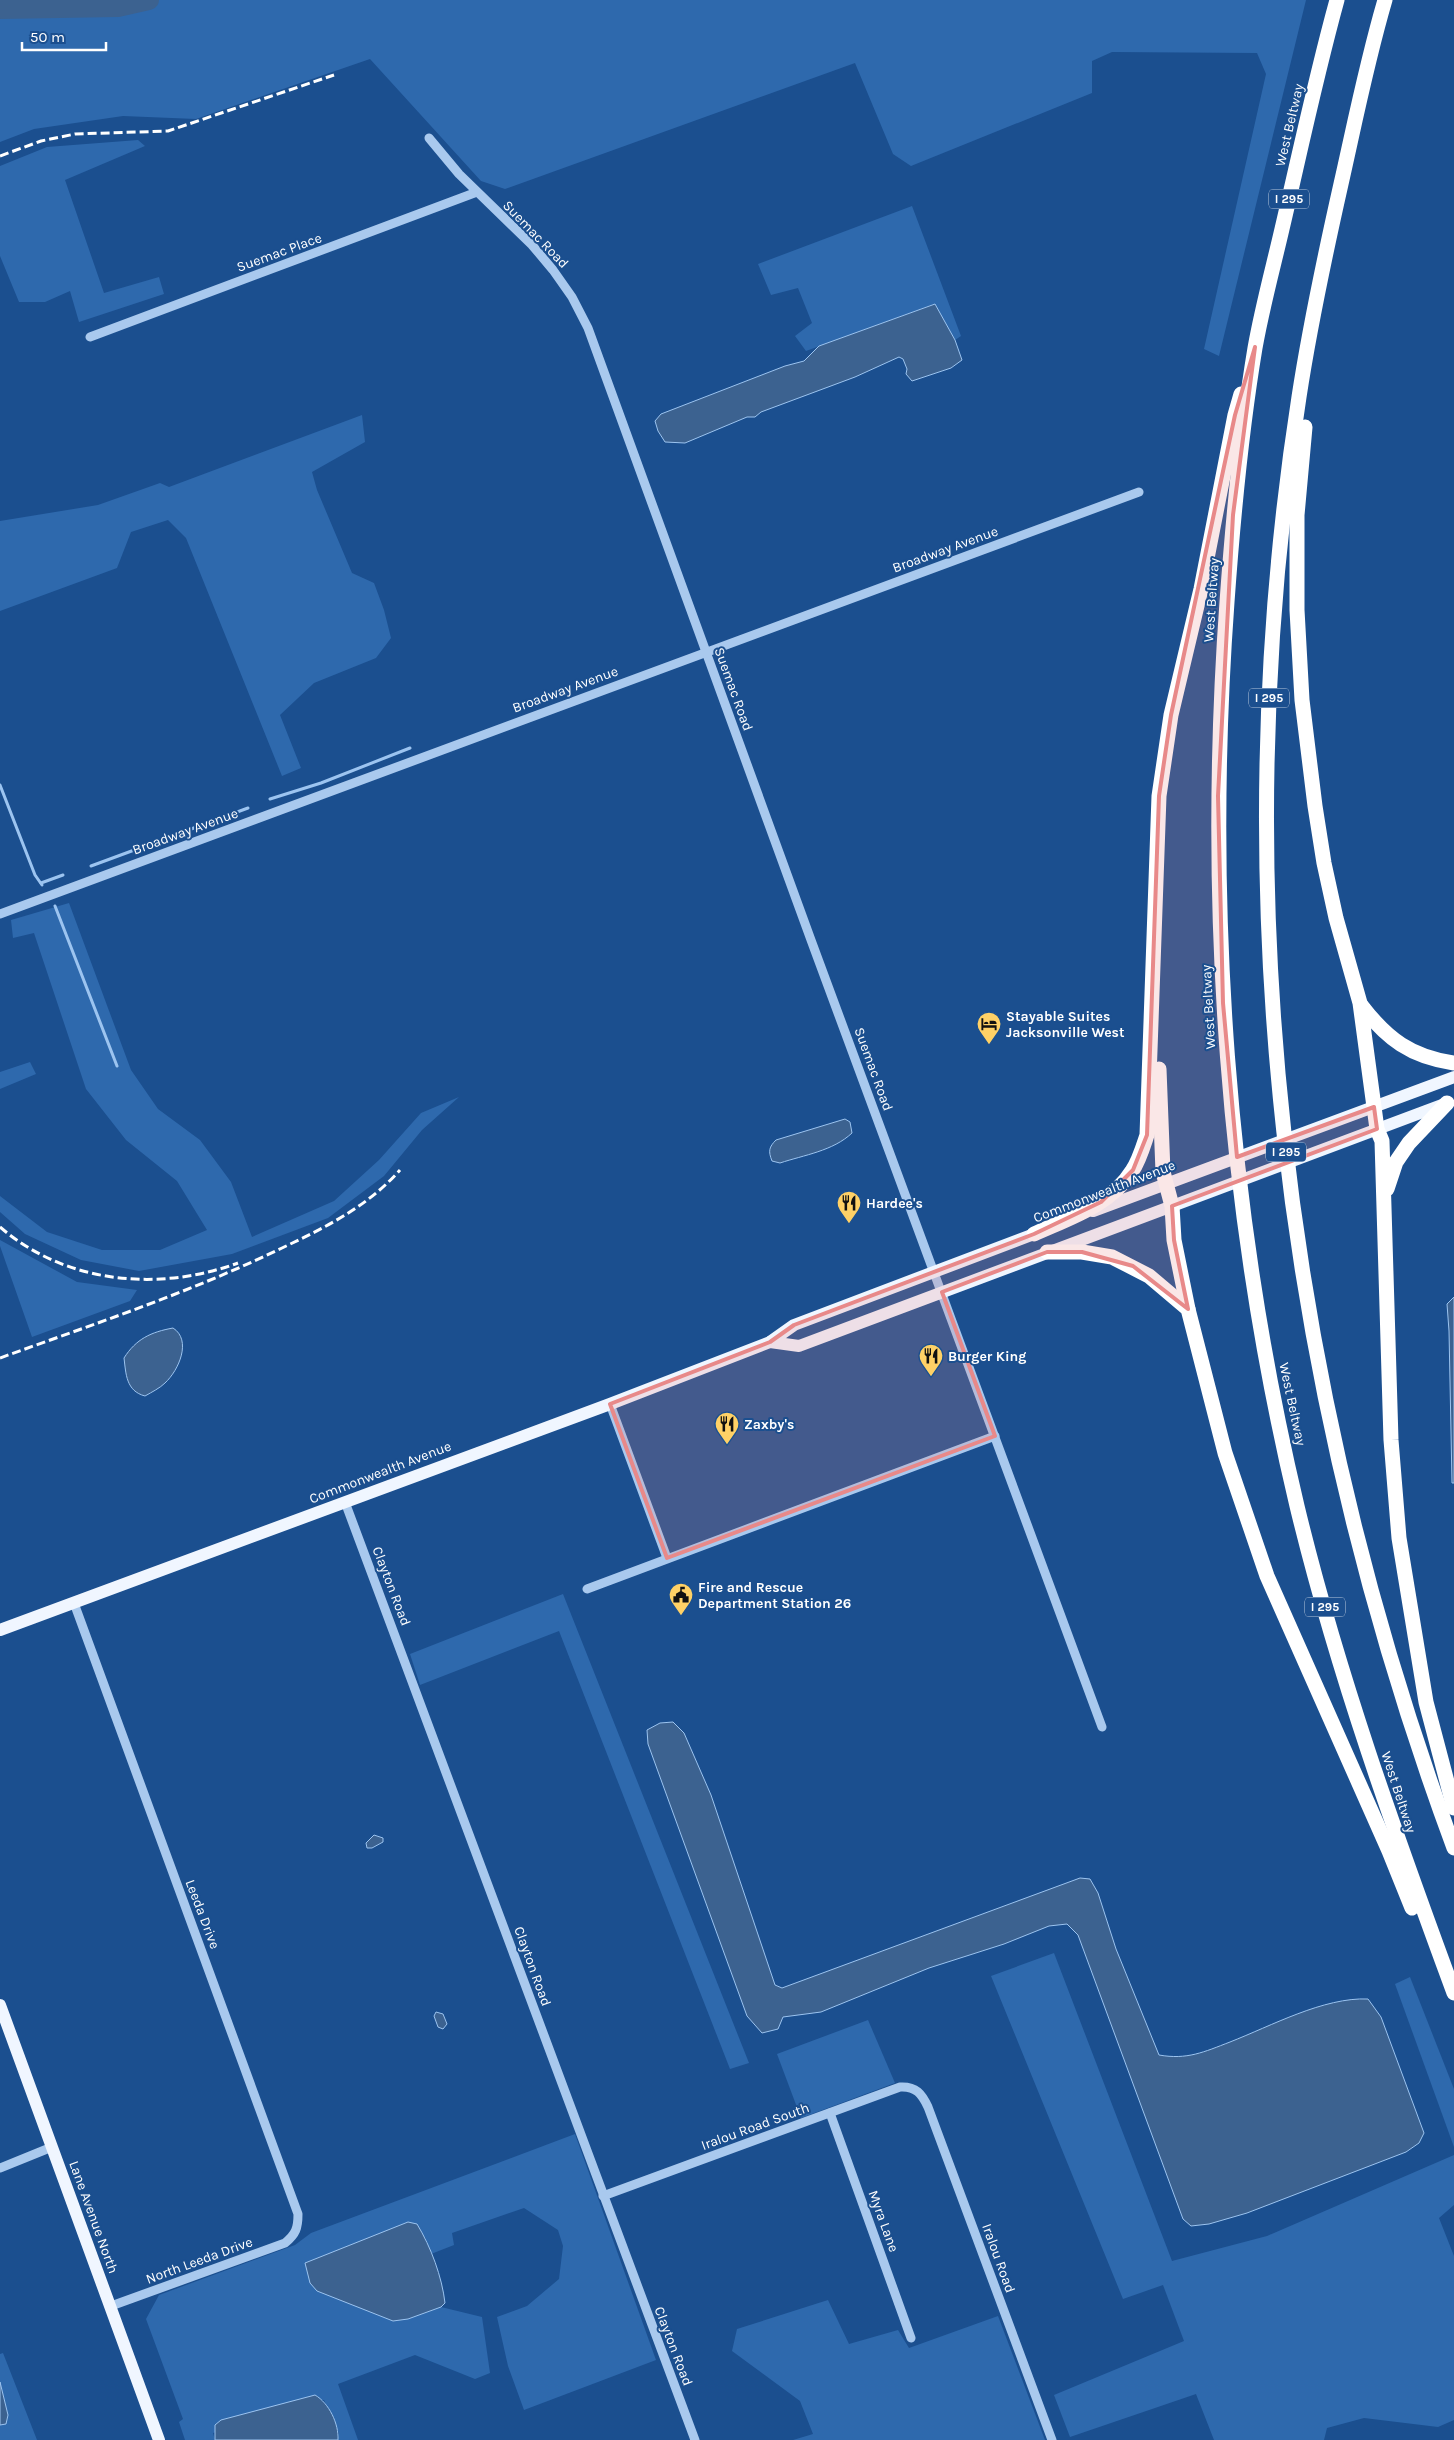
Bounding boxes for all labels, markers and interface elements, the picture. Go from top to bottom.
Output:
scale bar [22,20,106,52]
text: 50 m [30,28,65,46]
street label: West Beltway [1272,81,1307,168]
road number: I 295 [1269,190,1309,208]
street label: Suemac Road [499,197,572,272]
street label: Suemac Place [234,229,324,276]
street label: Broadway Avenue [890,522,1000,576]
street label: West Beltway [1200,557,1223,643]
street label: Suemac Road [711,645,757,733]
street label: Broadway Avenue [510,662,620,716]
road number: I 295 [1249,688,1289,708]
street label: Broadway Avenue [130,804,240,858]
street label: West Beltway [1198,964,1219,1050]
place label: Stayable Suites Jacksonville West [1006,1008,1125,1041]
hotel icon: Stayable Suites Jacksonville West [976,1011,1002,1045]
street label: Suemac Road [851,1025,897,1113]
road number: I 295 [1266,1142,1306,1162]
street label: Commonwealth Avenue [1031,1157,1178,1226]
restaurant icon: Hardee's [836,1190,862,1224]
place label: Hardee's [866,1195,923,1212]
restaurant icon: Burger King [918,1343,944,1377]
place label: Burger King [948,1348,1026,1365]
street label: West Beltway [1275,1361,1310,1448]
restaurant icon: Zaxby's [714,1411,740,1445]
place label: Zaxby's [744,1416,794,1433]
street label: Commonwealth Avenue [307,1438,454,1507]
street label: Clayton Road [369,1544,414,1628]
place label: Fire and Rescue Department Station 26 [698,1579,851,1612]
public building icon: Fire and Rescue Department Station 26 [668,1582,694,1616]
road number: I 295 [1305,1598,1345,1616]
street label: West Beltway [1377,1749,1420,1835]
street label: Leeda Drive [182,1877,224,1951]
street label: Clayton Road [510,1924,555,2008]
street label: Iralou Road South [699,2099,812,2154]
street label: Lane Avenue North [65,2159,122,2276]
street label: Myra Lane [865,2188,903,2254]
street label: Iralou Road [978,2221,1019,2295]
street label: North Leeda Drive [144,2233,255,2288]
street label: Clayton Road [651,2304,696,2388]

